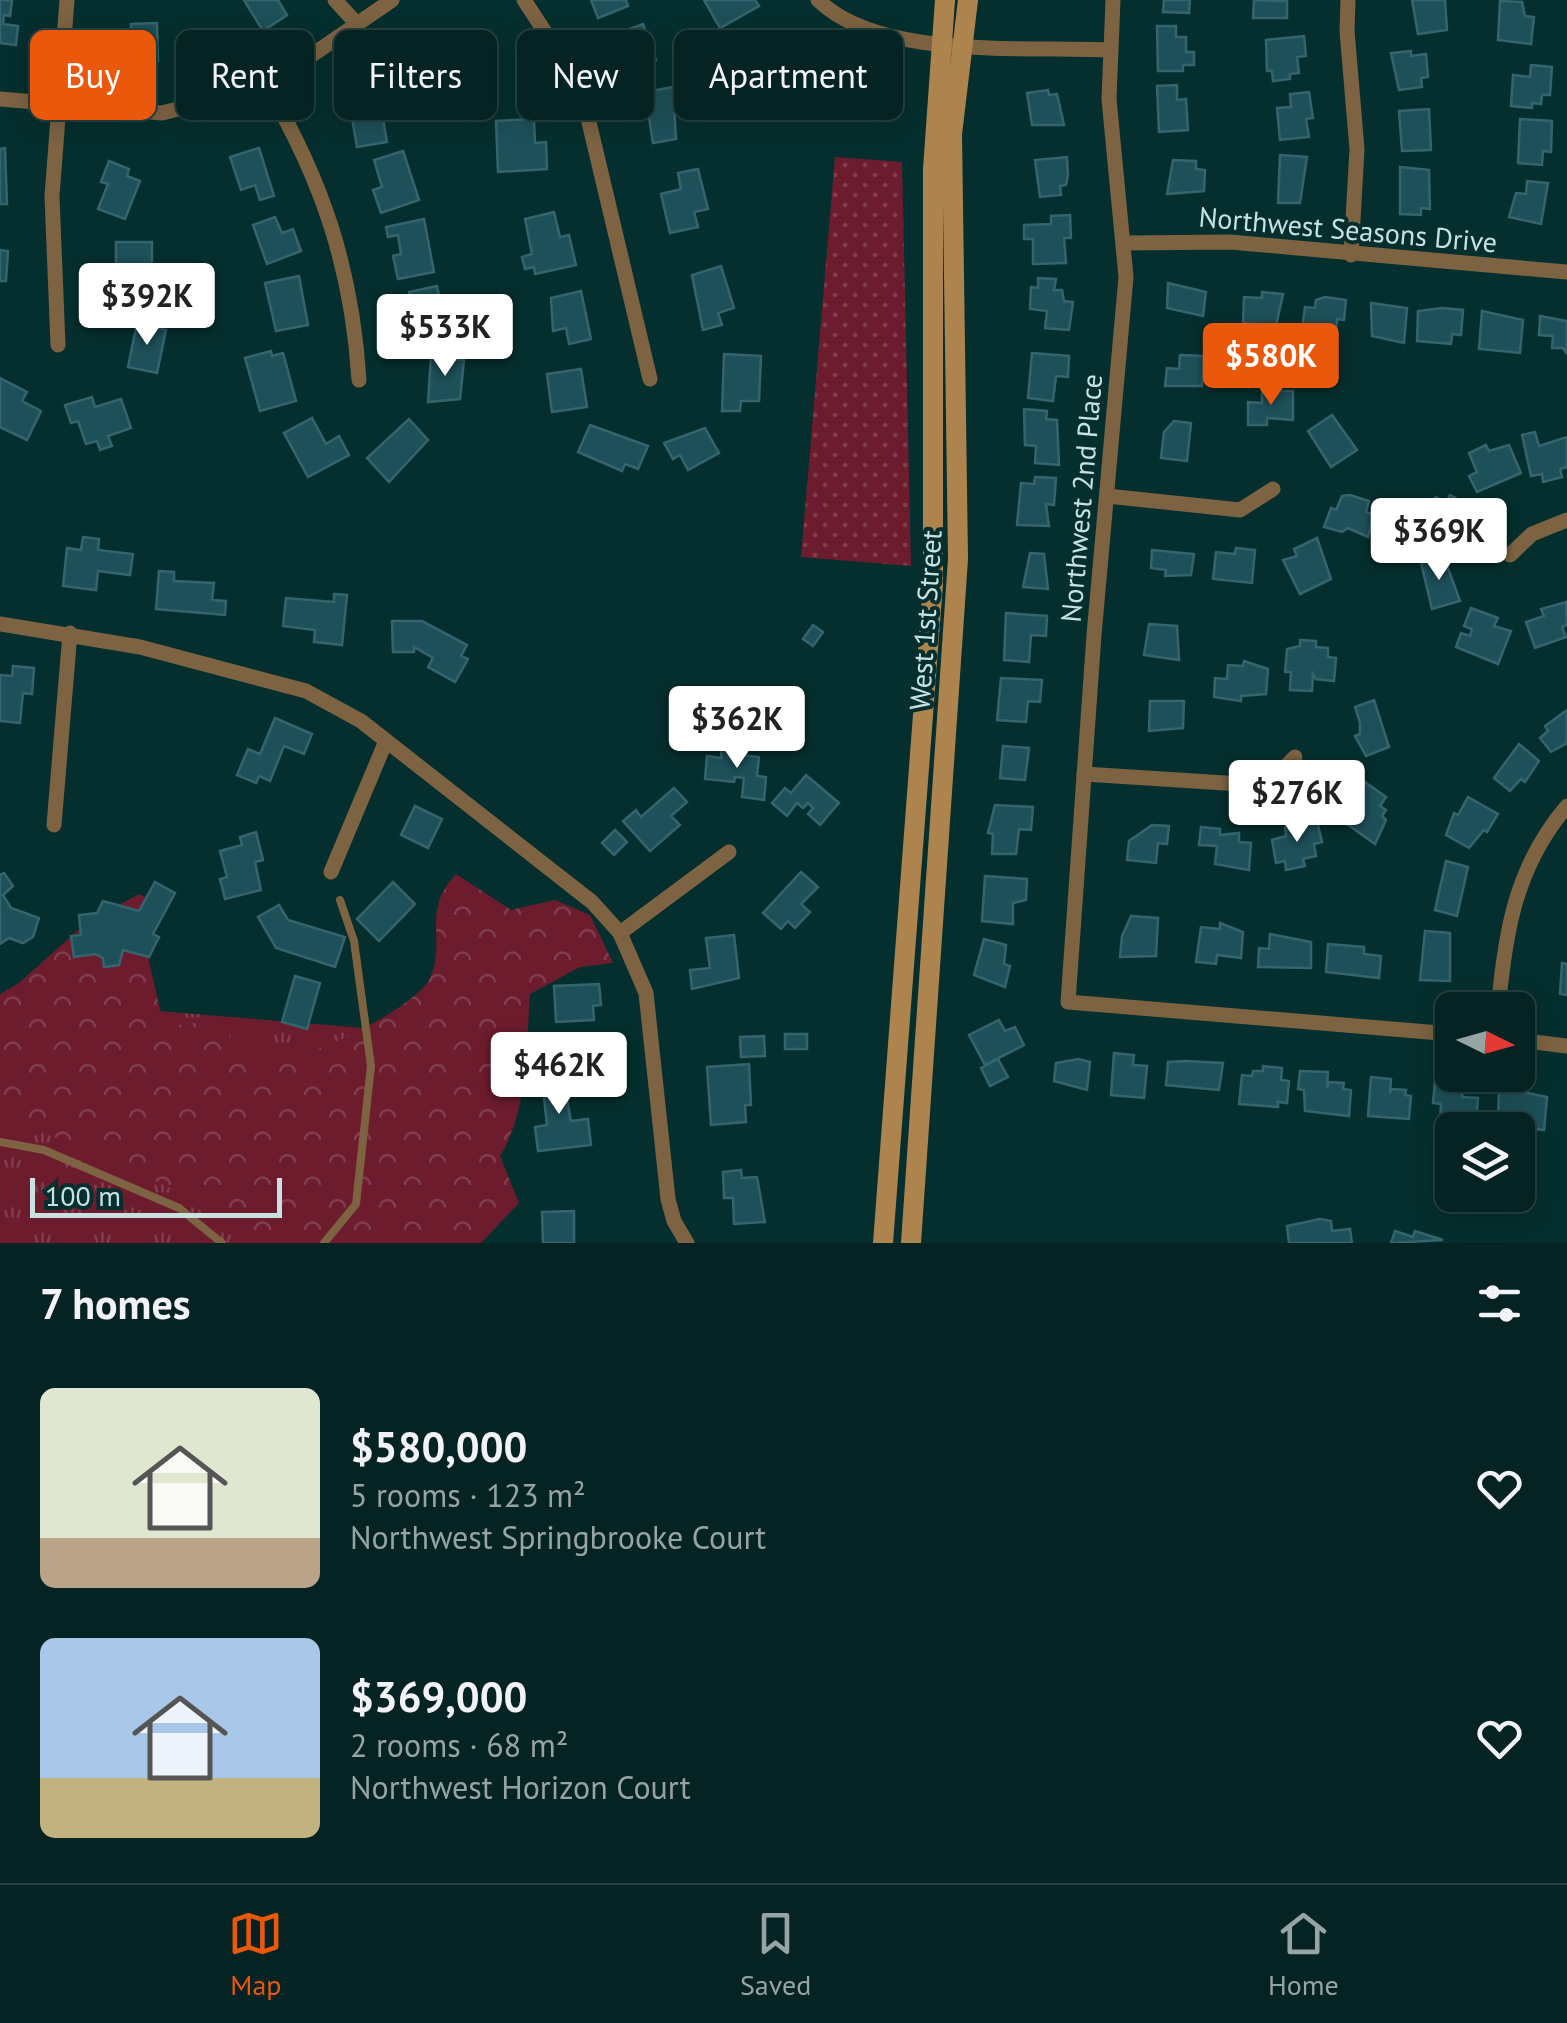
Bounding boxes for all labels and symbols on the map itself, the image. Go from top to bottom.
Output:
street label: Northwest Seasons Drive [1197,198,1499,260]
pin: $392K [77,263,217,348]
pin: $533K [375,294,515,379]
pin: $580K [1201,323,1341,408]
street label: Northwest 2nd Place [1052,372,1110,624]
pin: $369K [1369,498,1509,583]
street label: West 1st Street [900,528,950,711]
pin: $362K [667,686,807,771]
pin: $276K [1227,760,1367,845]
north arrow [1435,992,1535,1092]
pin: $462K [489,1032,629,1117]
scale bar [30,1173,282,1218]

